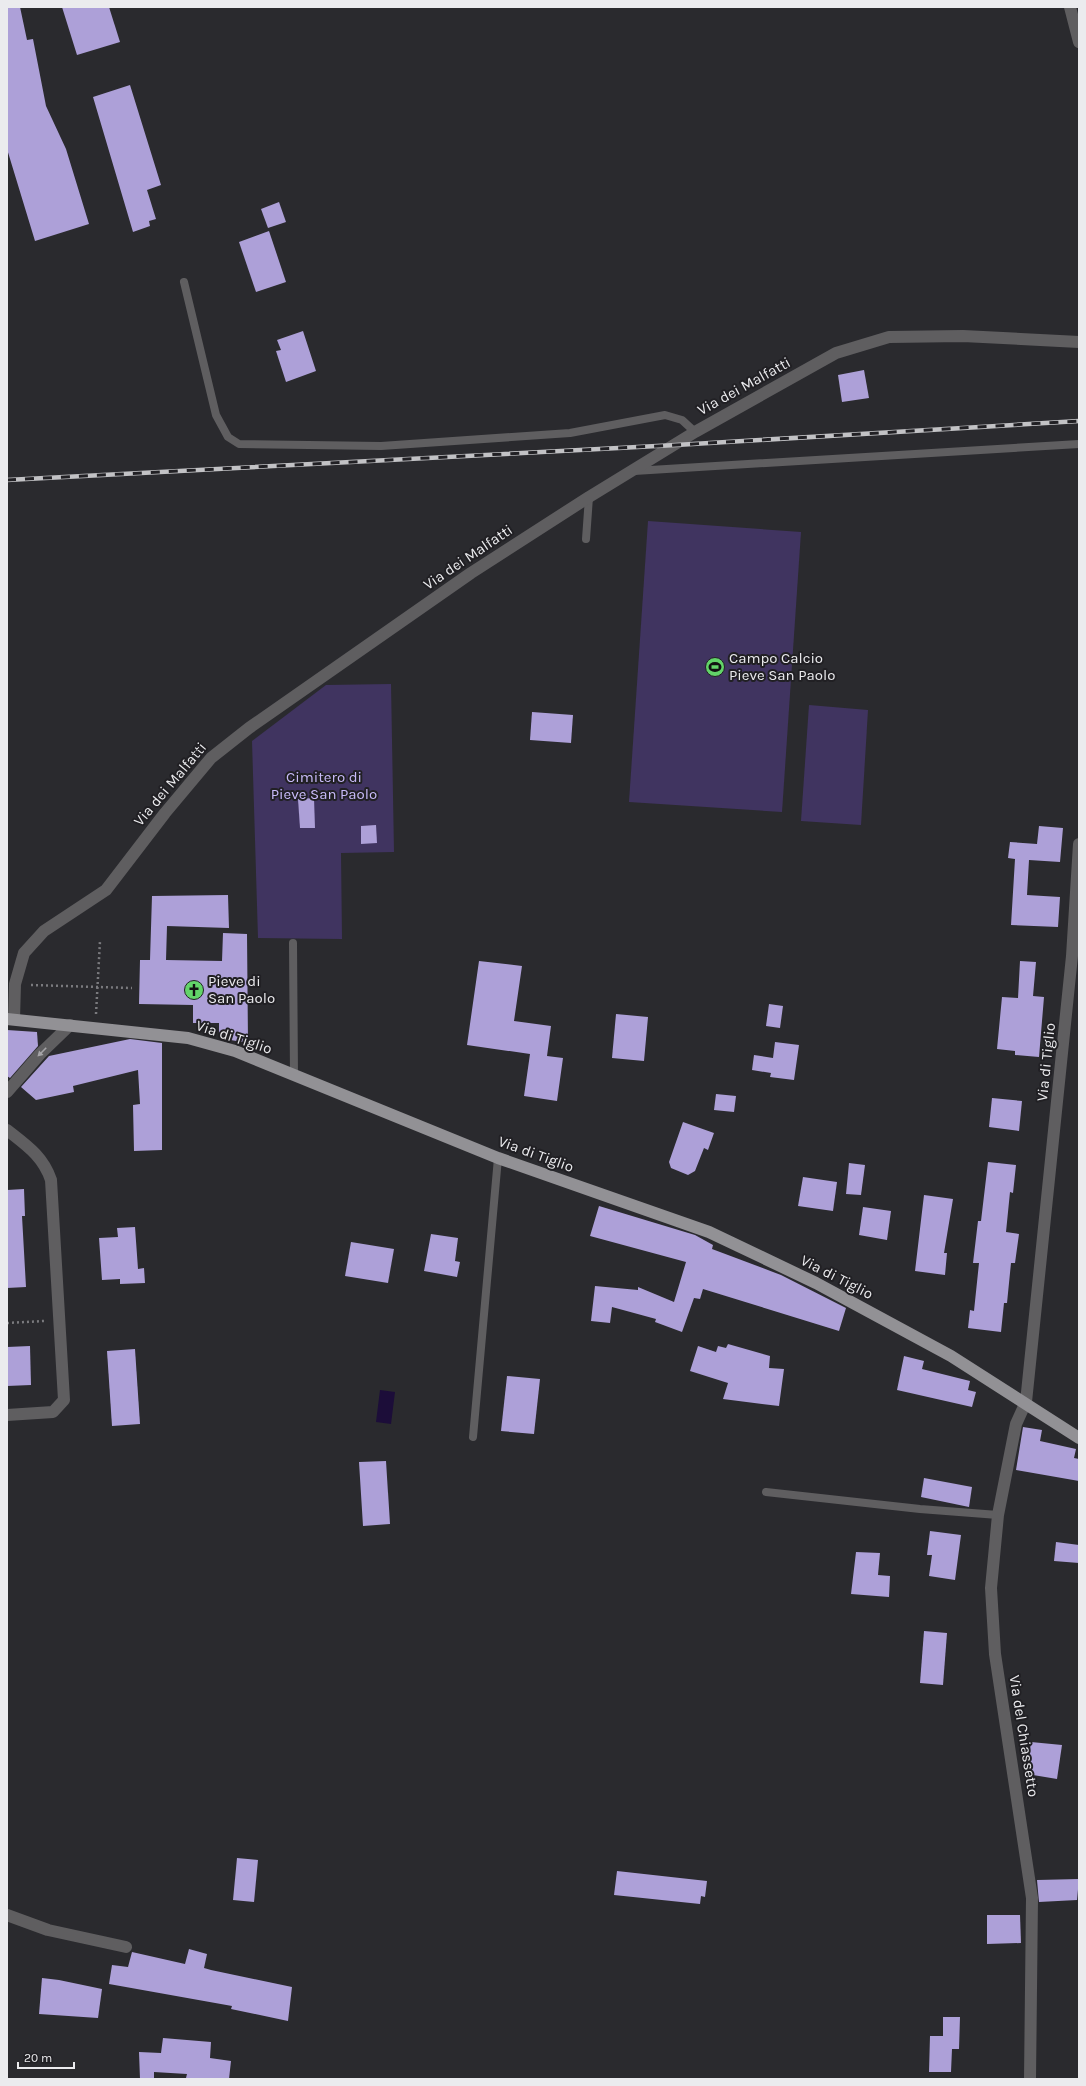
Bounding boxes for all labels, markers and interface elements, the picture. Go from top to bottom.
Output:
street label: Via dei Malfatti [694,353,794,419]
street label: Via dei Malfatti [420,521,516,593]
place label: Campo Calcio Pieve San Paolo [729,649,835,684]
sports icon: Campo Calcio Pieve San Paolo [704,656,726,678]
street label: Via dei Malfatti [130,739,210,829]
park label: Cimitero di Pieve San Paolo [271,768,377,803]
place label: Pieve di San Paolo [208,972,275,1007]
church icon: Pieve di San Paolo [183,979,205,1001]
street label: Via di Tiglio [194,1016,274,1058]
street label: Via di Tiglio [1033,1022,1059,1102]
one-way arrow [37,1047,47,1057]
street label: Via di Tiglio [496,1132,576,1176]
street label: Via di Tiglio [798,1251,876,1303]
street label: Via del Chiassetto [1005,1674,1043,1798]
scale bar [18,2044,74,2070]
text: 20 m [24,2051,52,2065]

